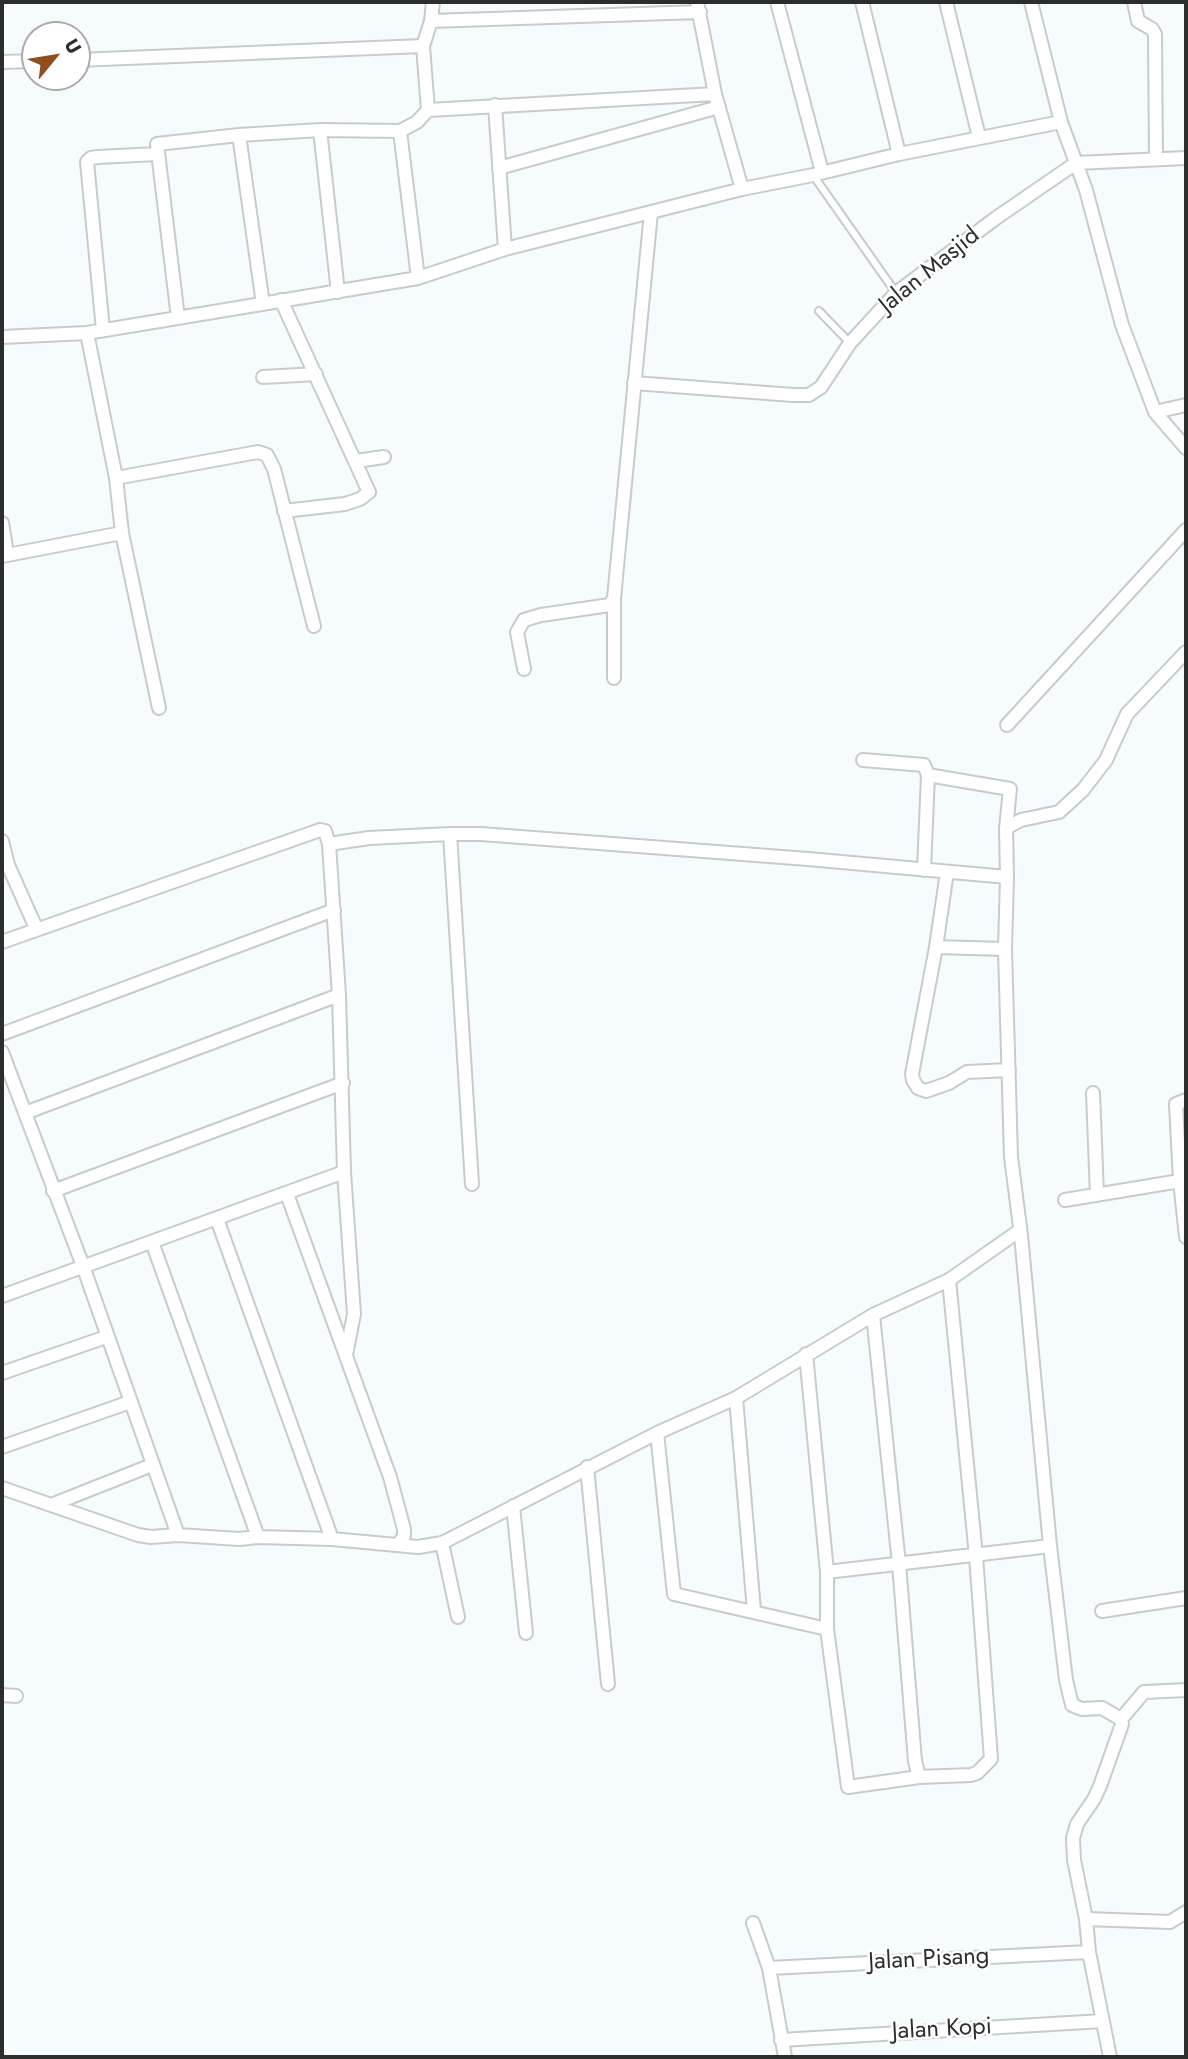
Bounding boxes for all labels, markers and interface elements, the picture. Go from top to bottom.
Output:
north arrow [21,21,91,91]
text: U [58,34,88,59]
street label: Jalan Masjid [874,222,986,320]
street label: Jalan Pisang [868,1942,990,1978]
street label: Jalan Kopi [891,2013,993,2047]

